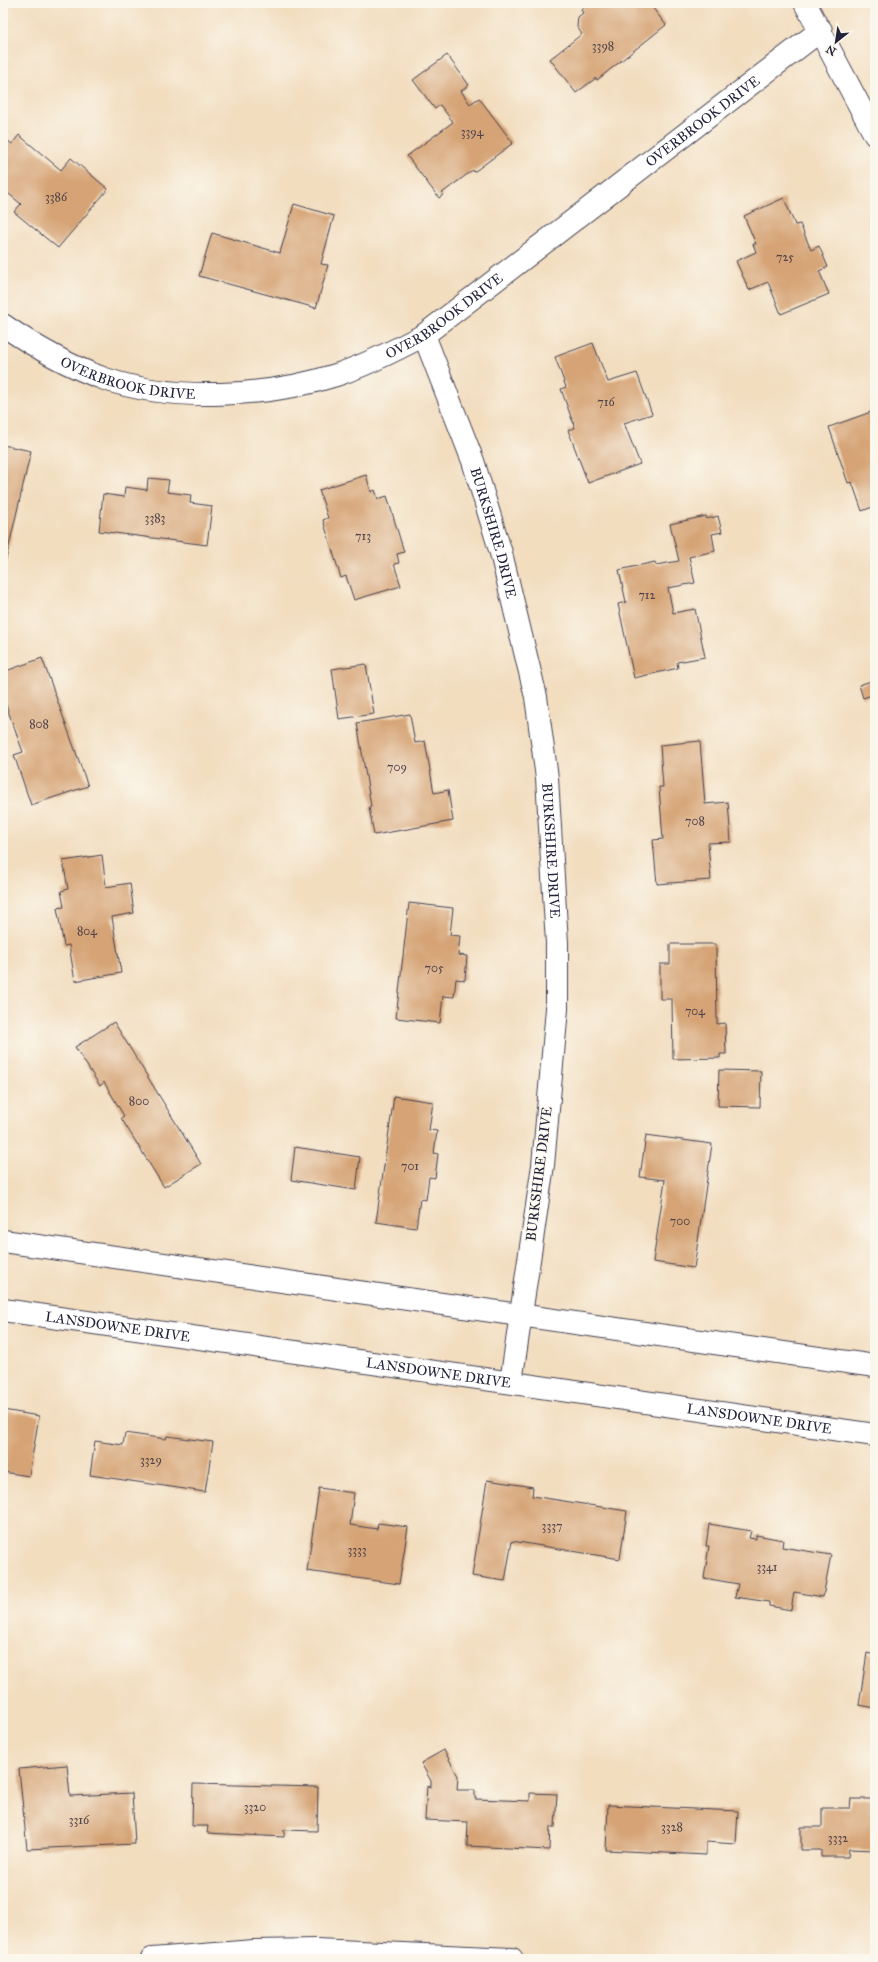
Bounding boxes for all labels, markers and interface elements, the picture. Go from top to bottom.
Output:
north arrow [816,22,856,62]
house number: 3398 [592,39,614,53]
text: N [823,42,839,58]
street label: OVERBROOK DRIVE [642,72,763,170]
house number: 3394 [461,125,484,139]
house number: 3386 [45,190,68,204]
house number: 725 [776,250,794,264]
street label: OVERBROOK DRIVE [382,269,506,362]
street label: OVERBROOK DRIVE [58,353,196,402]
house number: 716 [597,395,615,409]
street label: BURKSHIRE DRIVE [467,465,520,600]
house number: 3383 [145,511,166,525]
house number: 713 [355,529,371,543]
house number: 712 [638,588,656,602]
house number: 808 [29,717,49,731]
house number: 709 [387,760,407,774]
street label: BURKSHIRE DRIVE [539,782,564,919]
house number: 708 [685,814,705,828]
house number: 804 [77,924,97,938]
house number: 705 [425,961,444,975]
house number: 704 [685,1004,705,1018]
house number: 800 [129,1094,149,1108]
street label: BURKSHIRE DRIVE [522,1106,556,1242]
house number: 701 [401,1159,419,1173]
house number: 700 [670,1214,690,1228]
street label: LANSDOWNE DRIVE [44,1308,191,1345]
street label: LANSDOWNE DRIVE [365,1354,512,1391]
street label: LANSDOWNE DRIVE [686,1400,833,1437]
house number: 3329 [140,1453,162,1467]
house number: 3337 [542,1519,562,1533]
house number: 3333 [347,1543,367,1557]
house number: 3341 [756,1560,778,1574]
house number: 3320 [244,1800,266,1814]
house number: 3316 [69,1813,90,1827]
house number: 3328 [661,1820,683,1834]
house number: 3332 [828,1831,848,1845]

